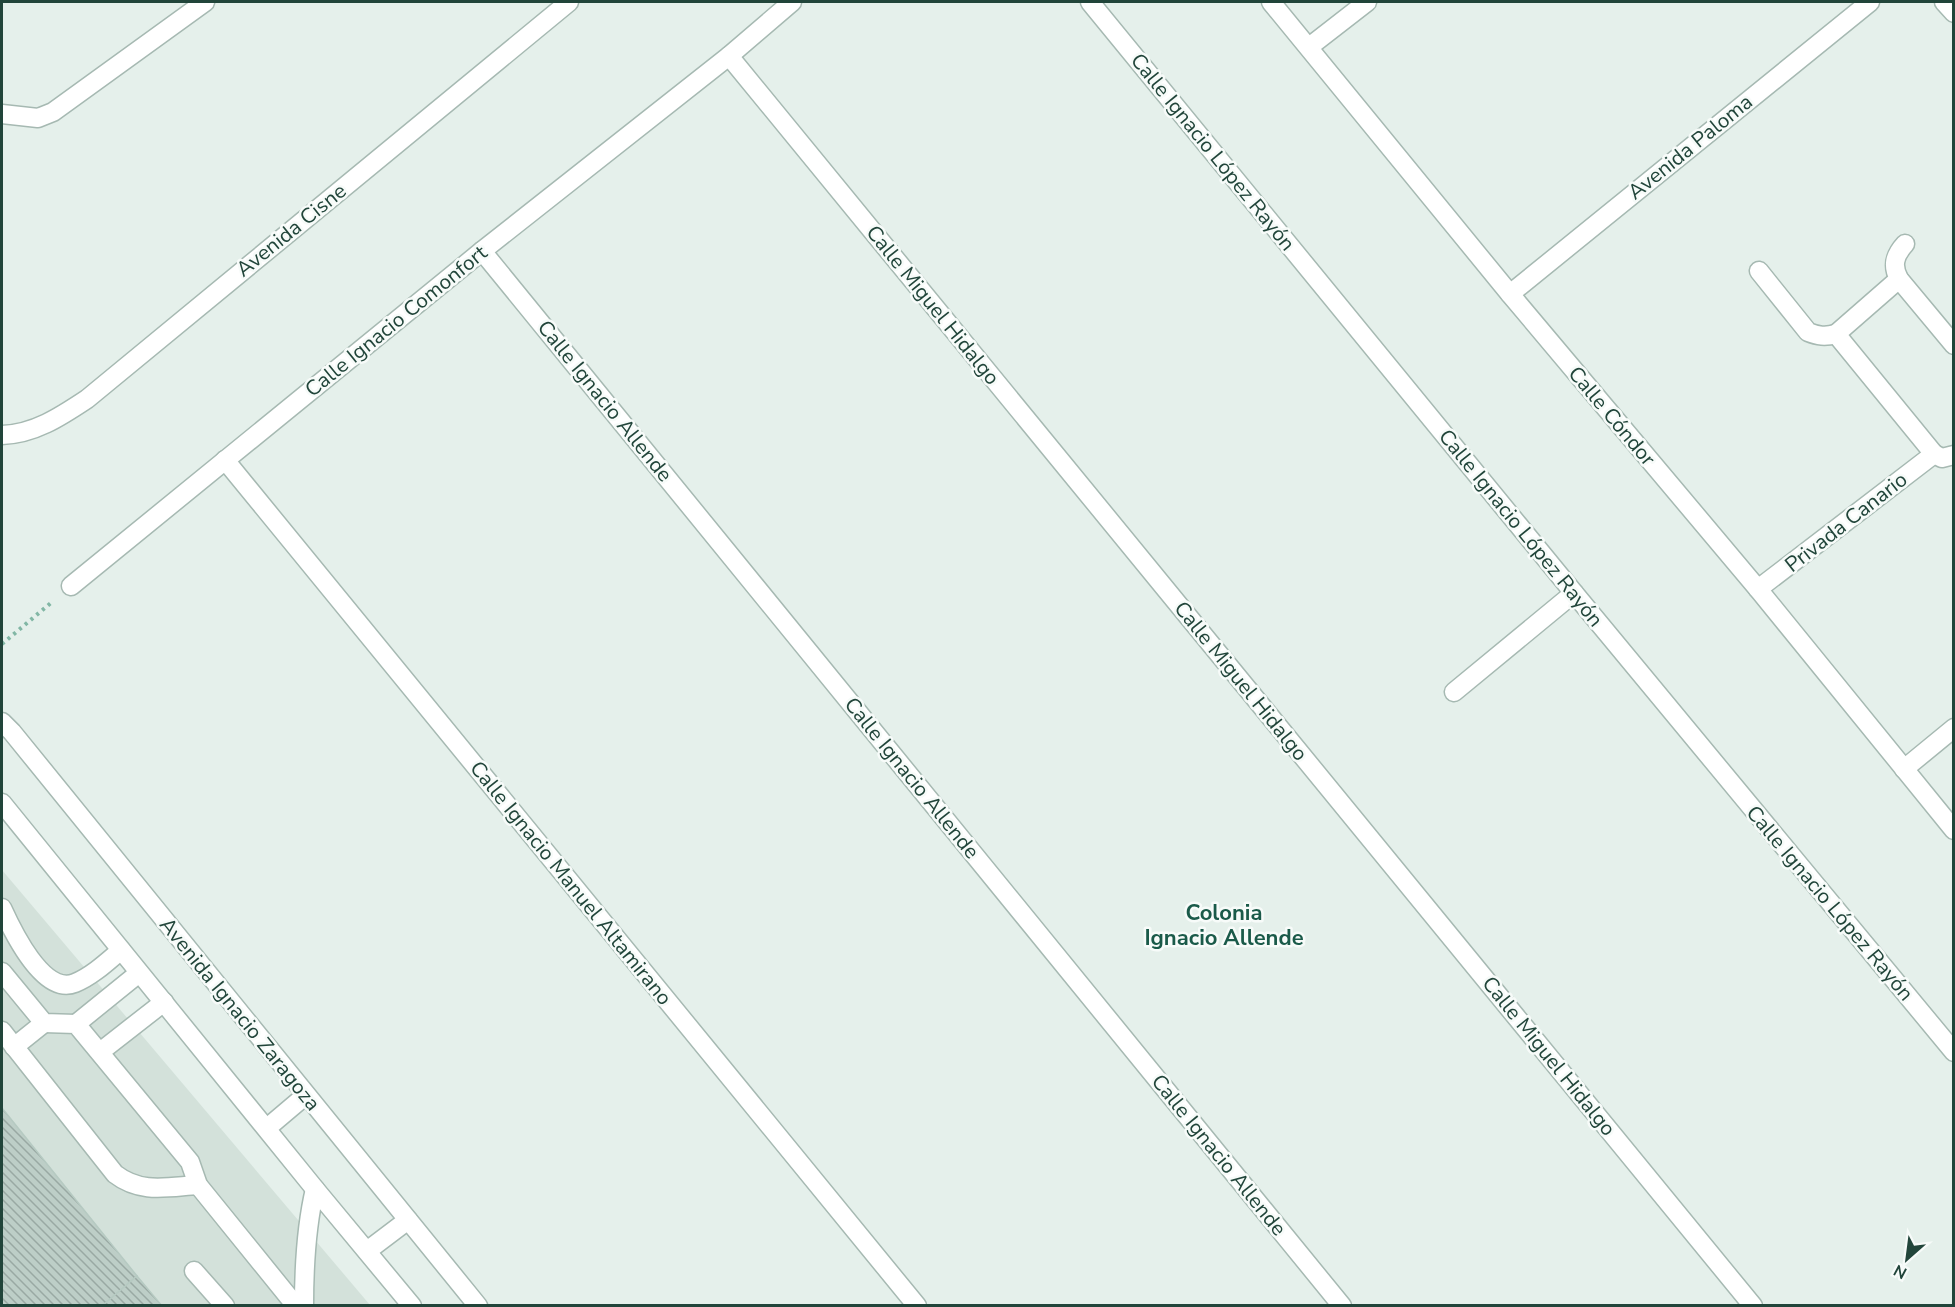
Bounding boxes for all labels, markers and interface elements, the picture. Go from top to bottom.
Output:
street label: Calle Ignacio López Rayón [1124,47,1302,257]
street label: Avenida Paloma [1622,88,1758,206]
street label: Avenida Cisne [230,177,352,283]
street label: Calle Miguel Hidalgo [860,219,1006,391]
street label: Calle Ignacio Comonfort [299,238,493,403]
street label: Calle Ignacio Allende [531,314,679,488]
street label: Calle Cóndor [1562,360,1662,472]
street label: Calle Ignacio López Rayón [1432,423,1610,633]
street label: Privada Canario [1779,465,1913,579]
street label: Calle Miguel Hidalgo [1168,595,1314,767]
street label: Calle Ignacio Allende [838,691,986,865]
street label: Calle Ignacio Manuel Altamirano [464,755,678,1011]
street label: Calle Ignacio López Rayón [1740,799,1920,1007]
district label: Colonia Ignacio Allende [1144,898,1304,953]
street label: Avenida Ignacio Zaragoza [153,912,327,1116]
street label: Calle Miguel Hidalgo [1476,970,1622,1142]
street label: Calle Ignacio Allende [1145,1068,1293,1242]
north arrow [1877,1229,1937,1289]
text: N [1890,1259,1911,1284]

